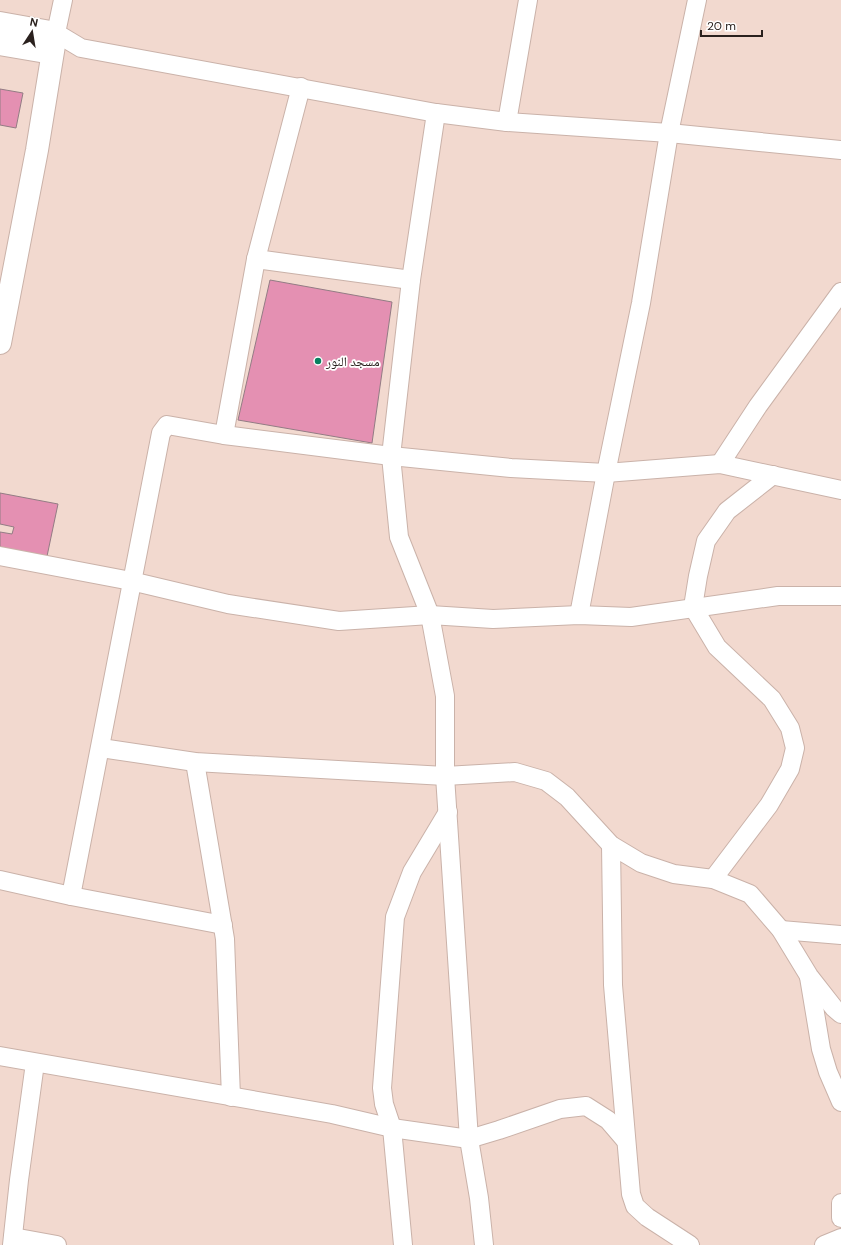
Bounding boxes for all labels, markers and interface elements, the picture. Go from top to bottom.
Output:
north arrow [12,12,52,52]
scale bar [701,12,762,38]
text: N [29,15,39,30]
text: 20 m [707,18,736,34]
place label: مسجد النور [325,353,380,370]
marker: مسجد النور [313,356,323,366]

